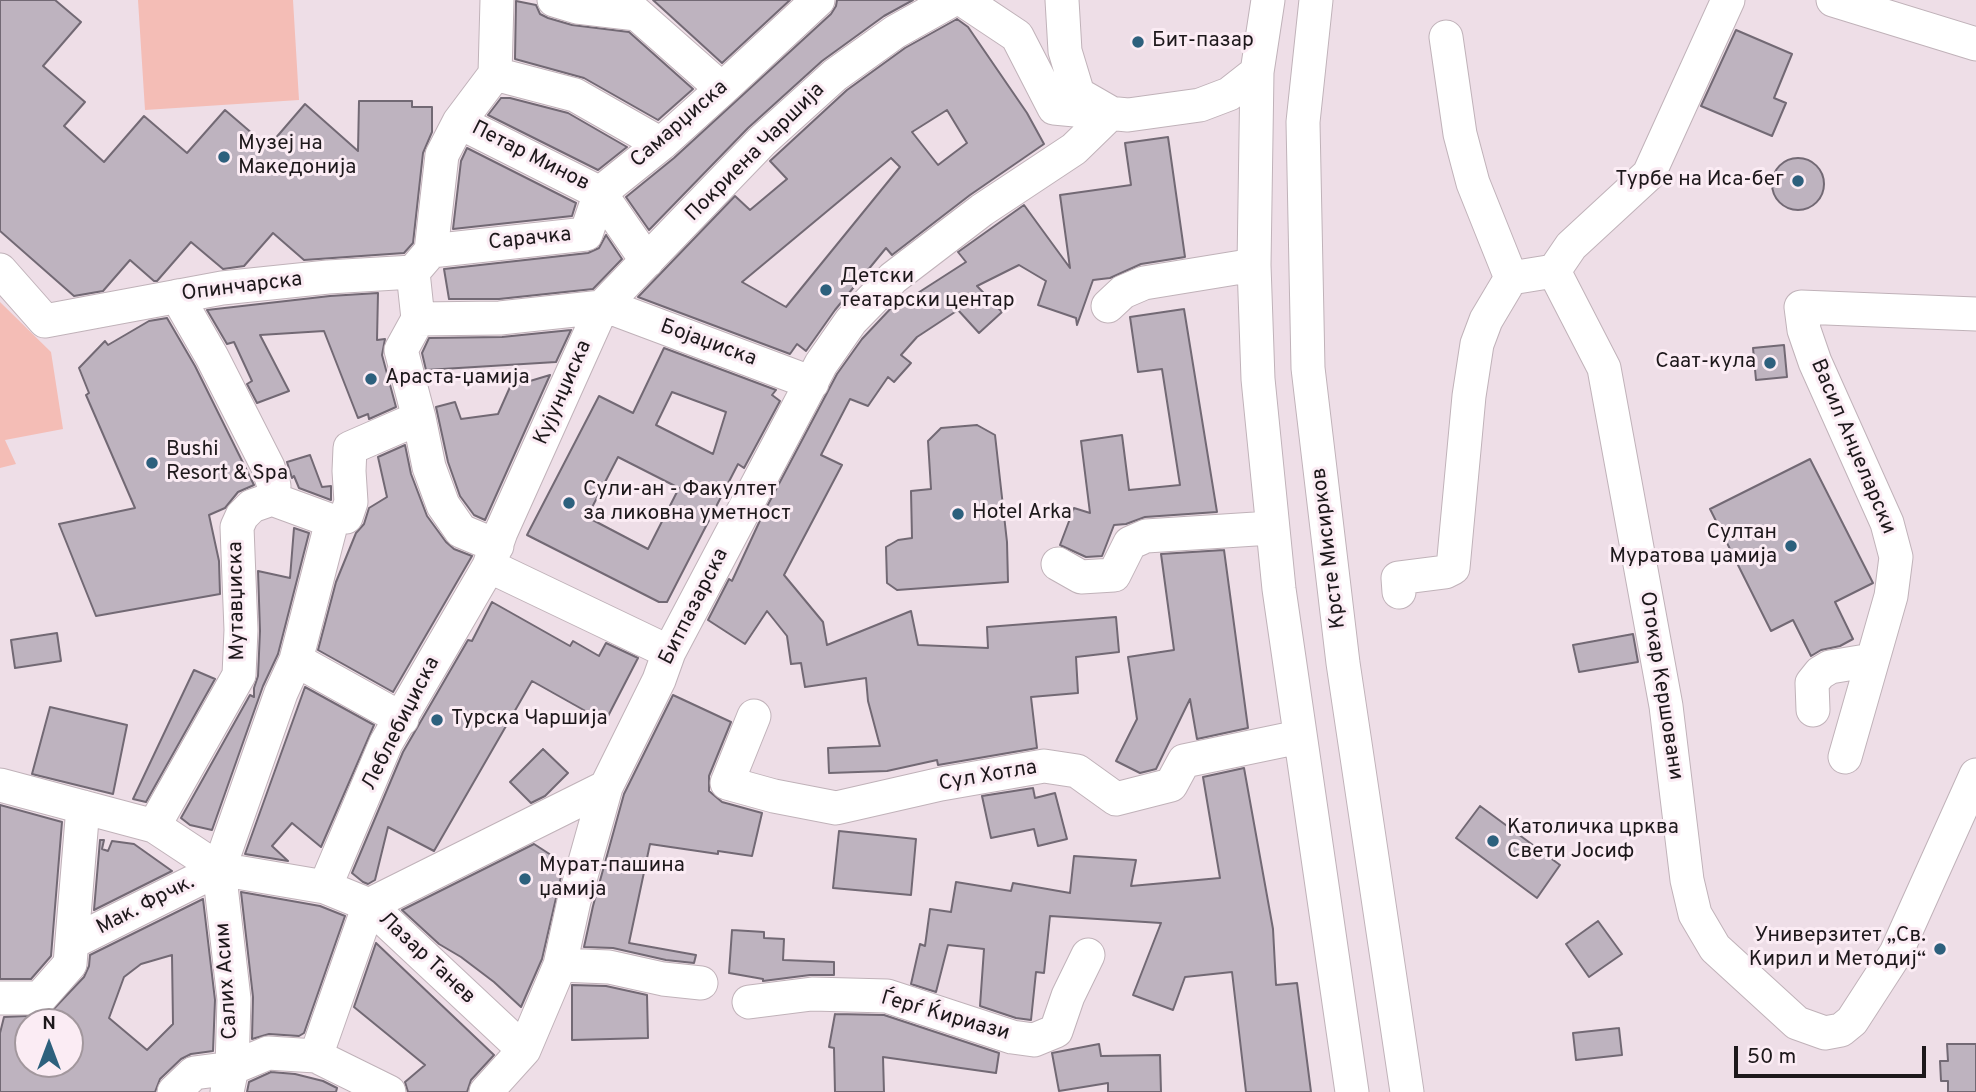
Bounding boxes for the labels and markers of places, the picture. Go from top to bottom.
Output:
place label: Бит-пазар [1152,29,1254,55]
marker: Бит-пазар [1130,34,1146,50]
place label: Музеј на Македонија [238,132,356,182]
marker: Музеј на Македонија [216,149,232,165]
place label: Турбе на Иса-бег [1615,168,1784,194]
marker: Турбе на Иса-бег [1790,173,1806,189]
place label: Детски театарски центар [840,265,1015,315]
marker: Детски театарски центар [818,282,834,298]
place label: Саат-кула [1655,350,1756,376]
marker: Саат-кула [1762,355,1778,371]
place label: Араста-џамија [385,366,529,392]
marker: Араста-џамија [363,371,379,387]
place label: Bushi Resort & Spa [166,438,288,488]
marker: Bushi Resort & Spa [144,455,160,471]
place label: Сули-ан - Факултет за ликовна уметност [583,478,791,528]
marker: Сули-ан - Факултет за ликовна уметност [561,495,577,511]
place label: Hotel Arka [972,501,1072,527]
marker: Hotel Arka [950,506,966,522]
place label: Султан Муратова џамија [1609,521,1777,571]
marker: Султан Муратова џамија [1783,538,1799,554]
place label: Турска Чаршија [451,707,608,733]
marker: Турска Чаршија [429,712,445,728]
place label: Католичка црква Свети Јосиф [1507,816,1679,866]
marker: Католичка црква Свети Јосиф [1485,833,1501,849]
place label: Мурат-пашина џамија [539,854,685,904]
marker: Мурат-пашина џамија [517,871,533,887]
place label: Универзитет „Св. Кирил и Методиј“ [1749,924,1926,974]
marker: Универзитет „Св. Кирил и Методиј“ [1932,941,1948,957]

